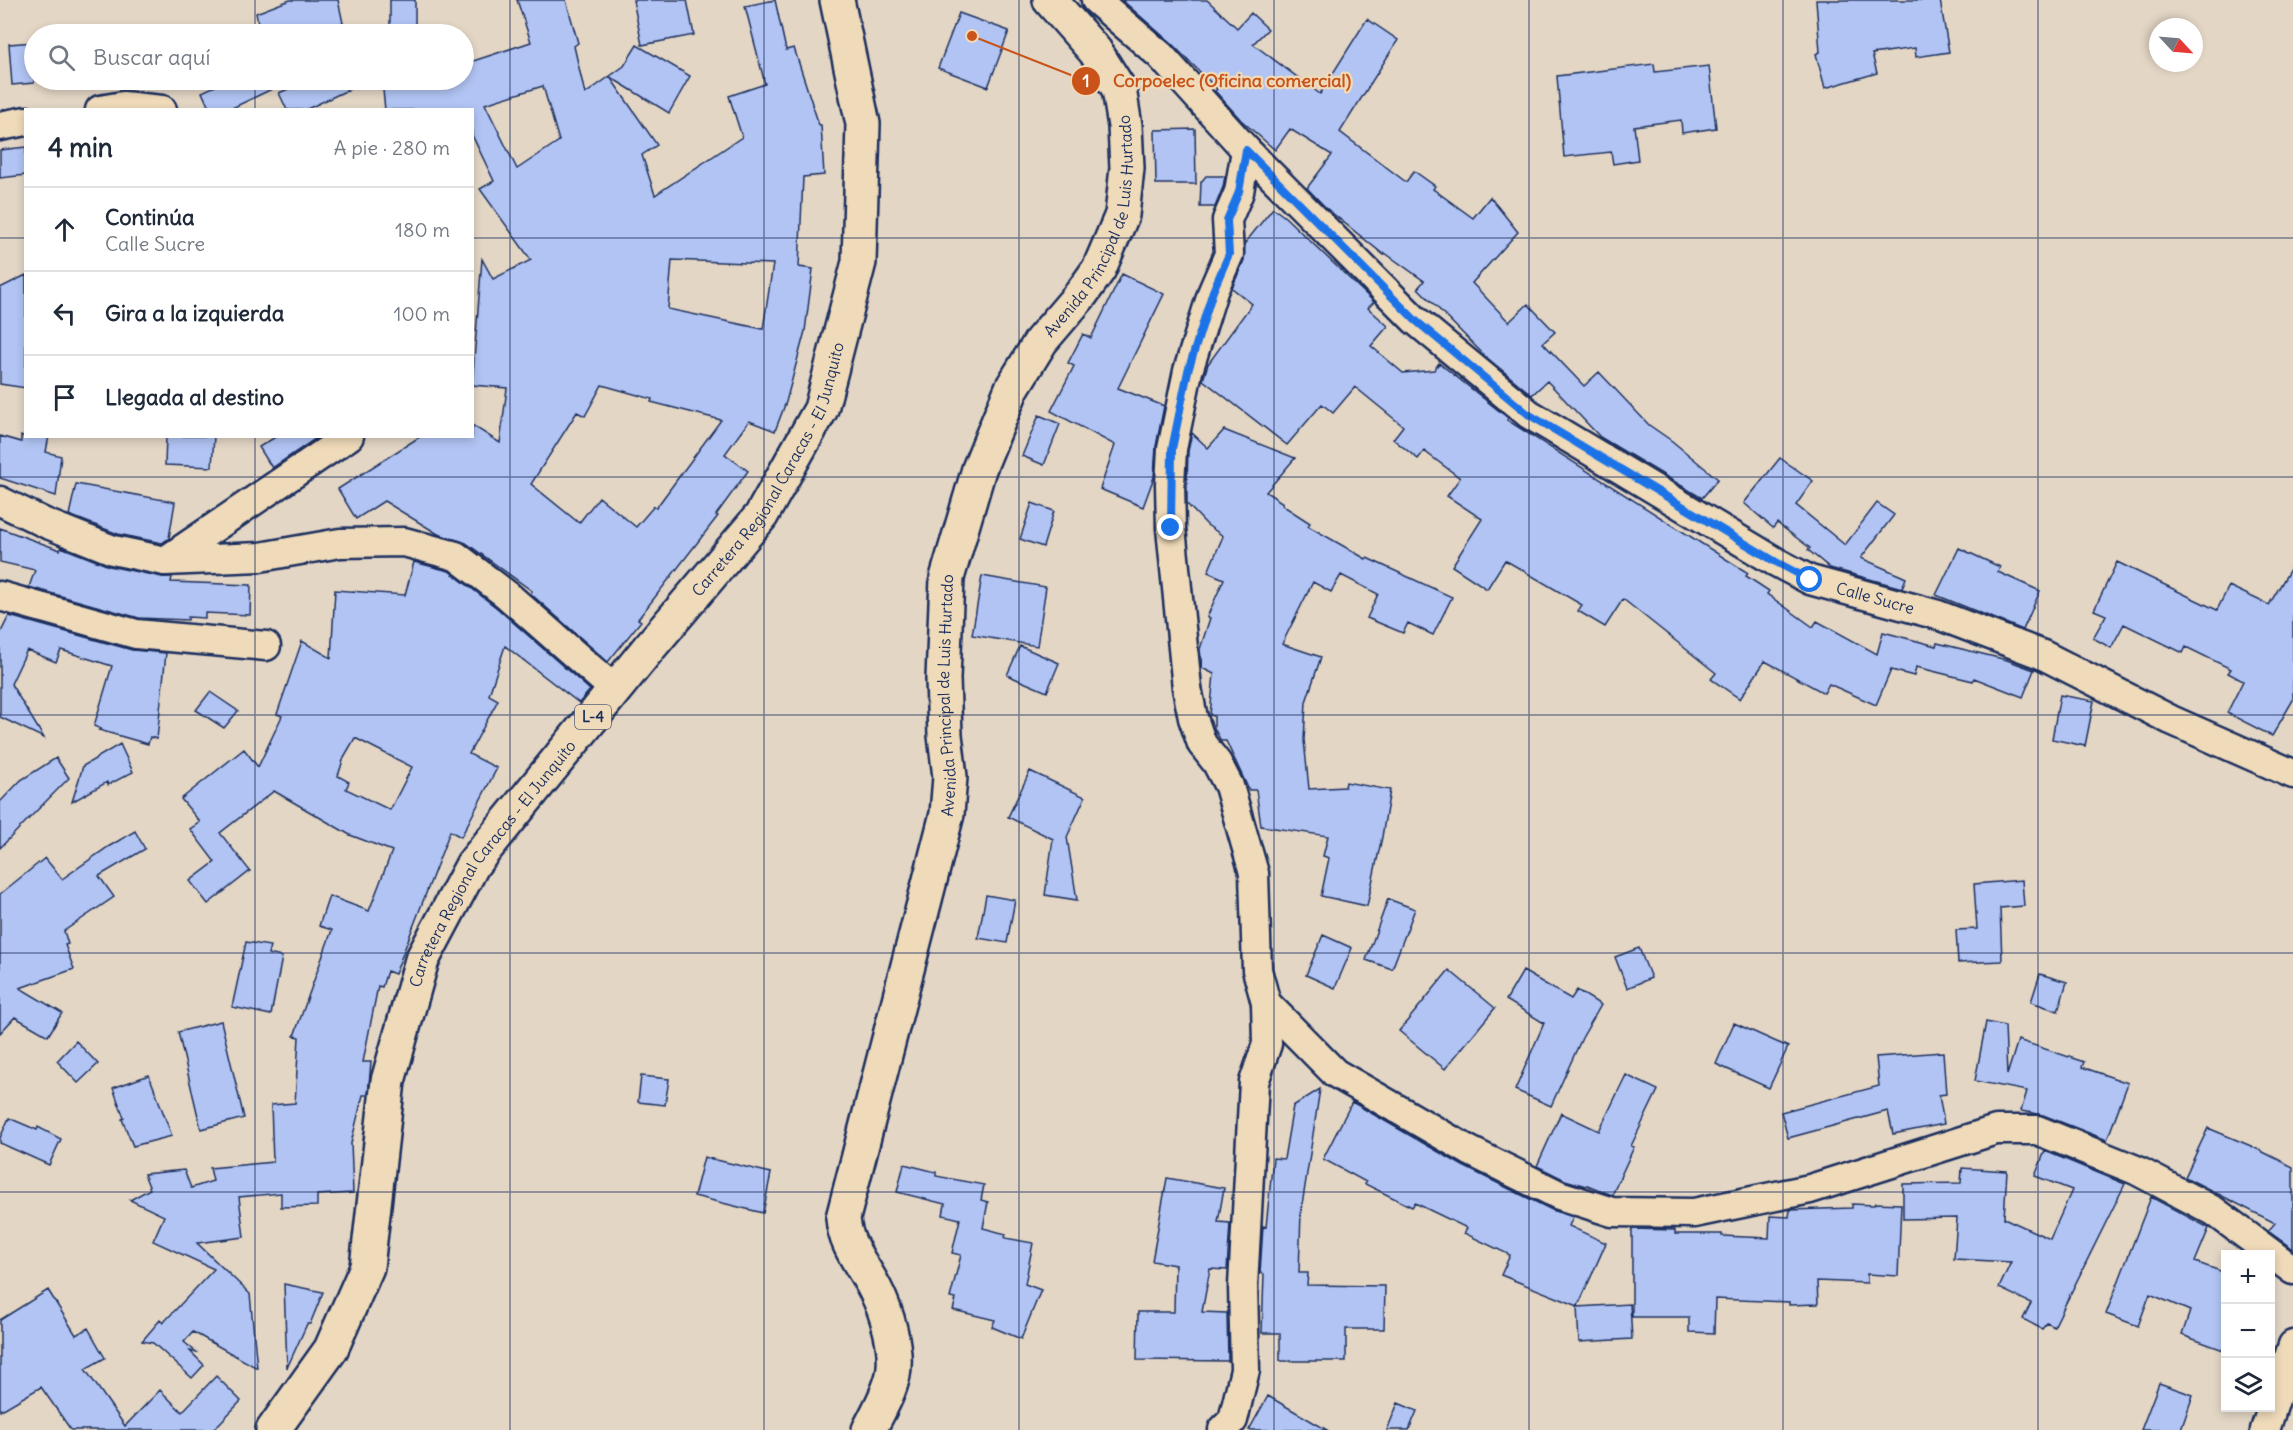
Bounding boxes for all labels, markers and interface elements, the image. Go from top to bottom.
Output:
north arrow [2149,18,2203,72]
search box [24,24,474,90]
icon: search [45,41,78,74]
text: Buscar aquí [93,43,210,71]
callout: Corpoelec (Oficina comercial) [1071,63,1363,99]
text: 1 [1082,69,1090,92]
text: Corpoelec (Oficina comercial) [1113,69,1351,92]
street label: Avenida Principal de Luis Hurtado [1039,114,1137,341]
text: 4 min [48,131,113,164]
text: A pie · 280 m [334,135,450,160]
text: Continúa [105,203,194,231]
icon: ahead [48,213,81,246]
text: 180 m [395,217,450,242]
text: Calle Sucre [105,231,205,256]
icon: left [48,297,81,330]
text: Gira a la izquierda [105,299,284,327]
text: 100 m [393,301,450,326]
street label: Carretera Regional Caracas - El Junquito [687,340,848,600]
icon: arrive [48,381,81,414]
text: Llegada al destino [105,383,284,411]
route end [1157,514,1183,540]
route start [1796,566,1822,592]
street label: Avenida Principal de Luis Hurtado [933,574,960,817]
street label: Calle Sucre [1834,578,1917,618]
road number: L-4 [575,705,611,729]
street label: Carretera Regional Caracas - El Junquito [405,736,580,989]
map controls [2221,1250,2275,1412]
button: + [2221,1250,2275,1304]
button: − [2221,1304,2275,1358]
button: layers [2221,1358,2275,1412]

